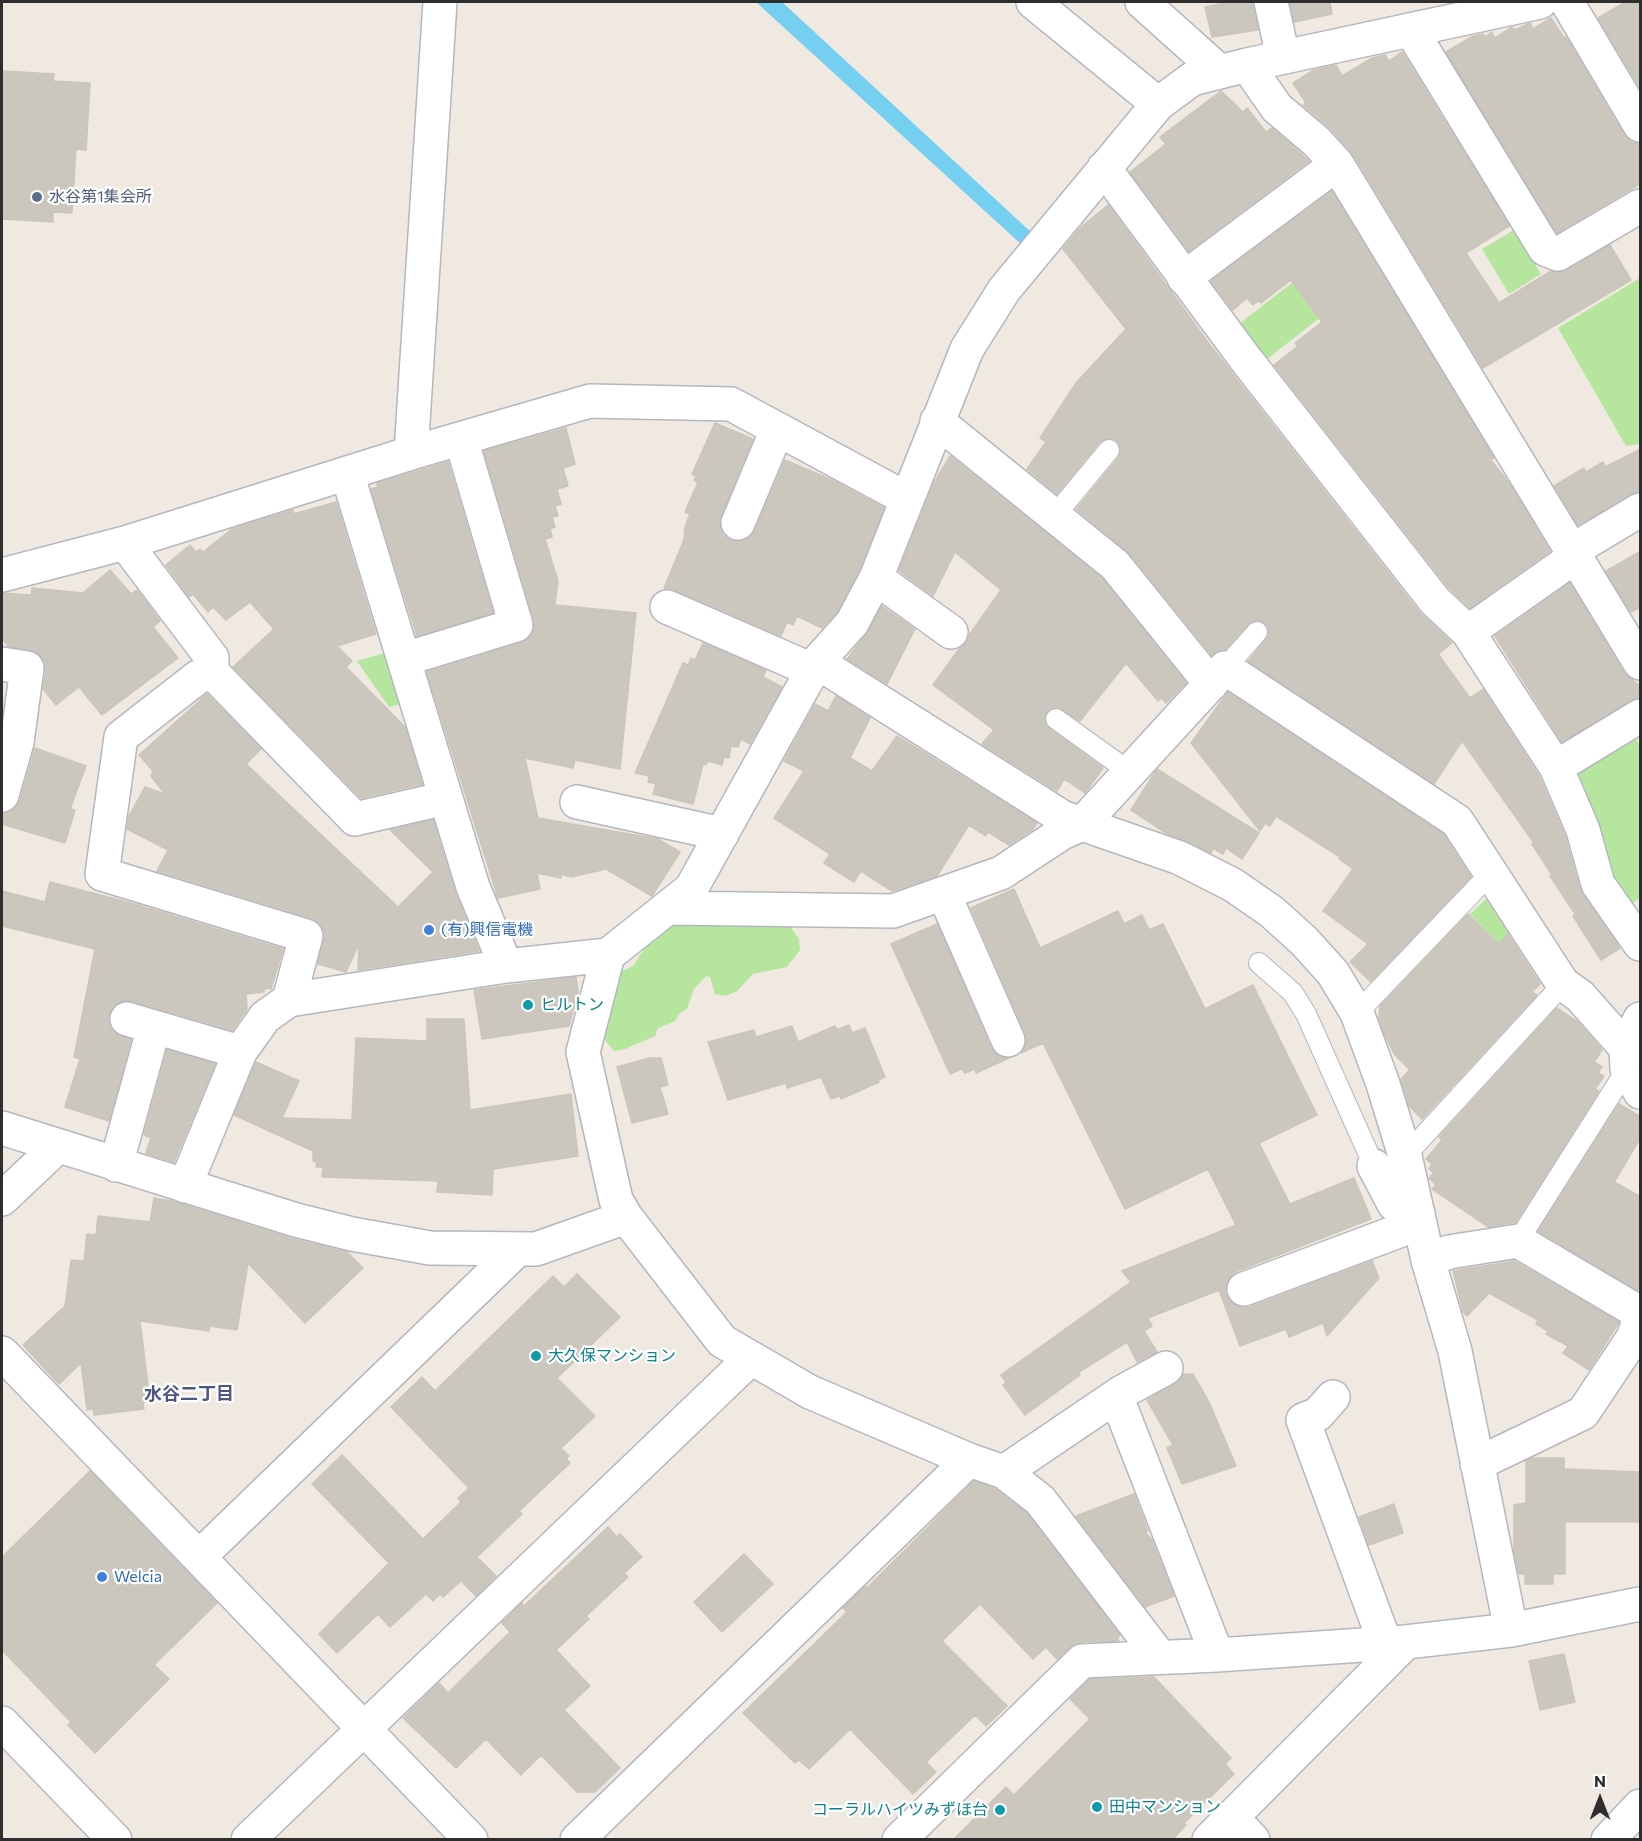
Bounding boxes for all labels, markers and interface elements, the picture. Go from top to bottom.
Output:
place label: 水谷第1集会所 [49,187,152,207]
marker: 水谷第1集会所 [30,190,44,204]
place label: (有)興信電機 [441,920,533,940]
marker: (有)興信電機 [422,923,436,937]
place label: ヒルトン [540,995,604,1015]
marker: ヒルトン [521,998,535,1012]
place label: 大久保マンション [548,1346,676,1366]
marker: 大久保マンション [529,1349,543,1363]
district label: 水谷二丁目 [144,1383,234,1405]
place label: Welcia [114,1567,162,1587]
marker: Welcia [95,1570,109,1584]
north arrow [1570,1769,1630,1829]
text: N [1594,1771,1606,1790]
place label: 田中マンション [1109,1797,1221,1817]
place label: コーラルハイツみずほ台 [812,1800,988,1820]
marker: 田中マンション [1090,1800,1104,1814]
marker: コーラルハイツみずほ台 [993,1803,1007,1817]

